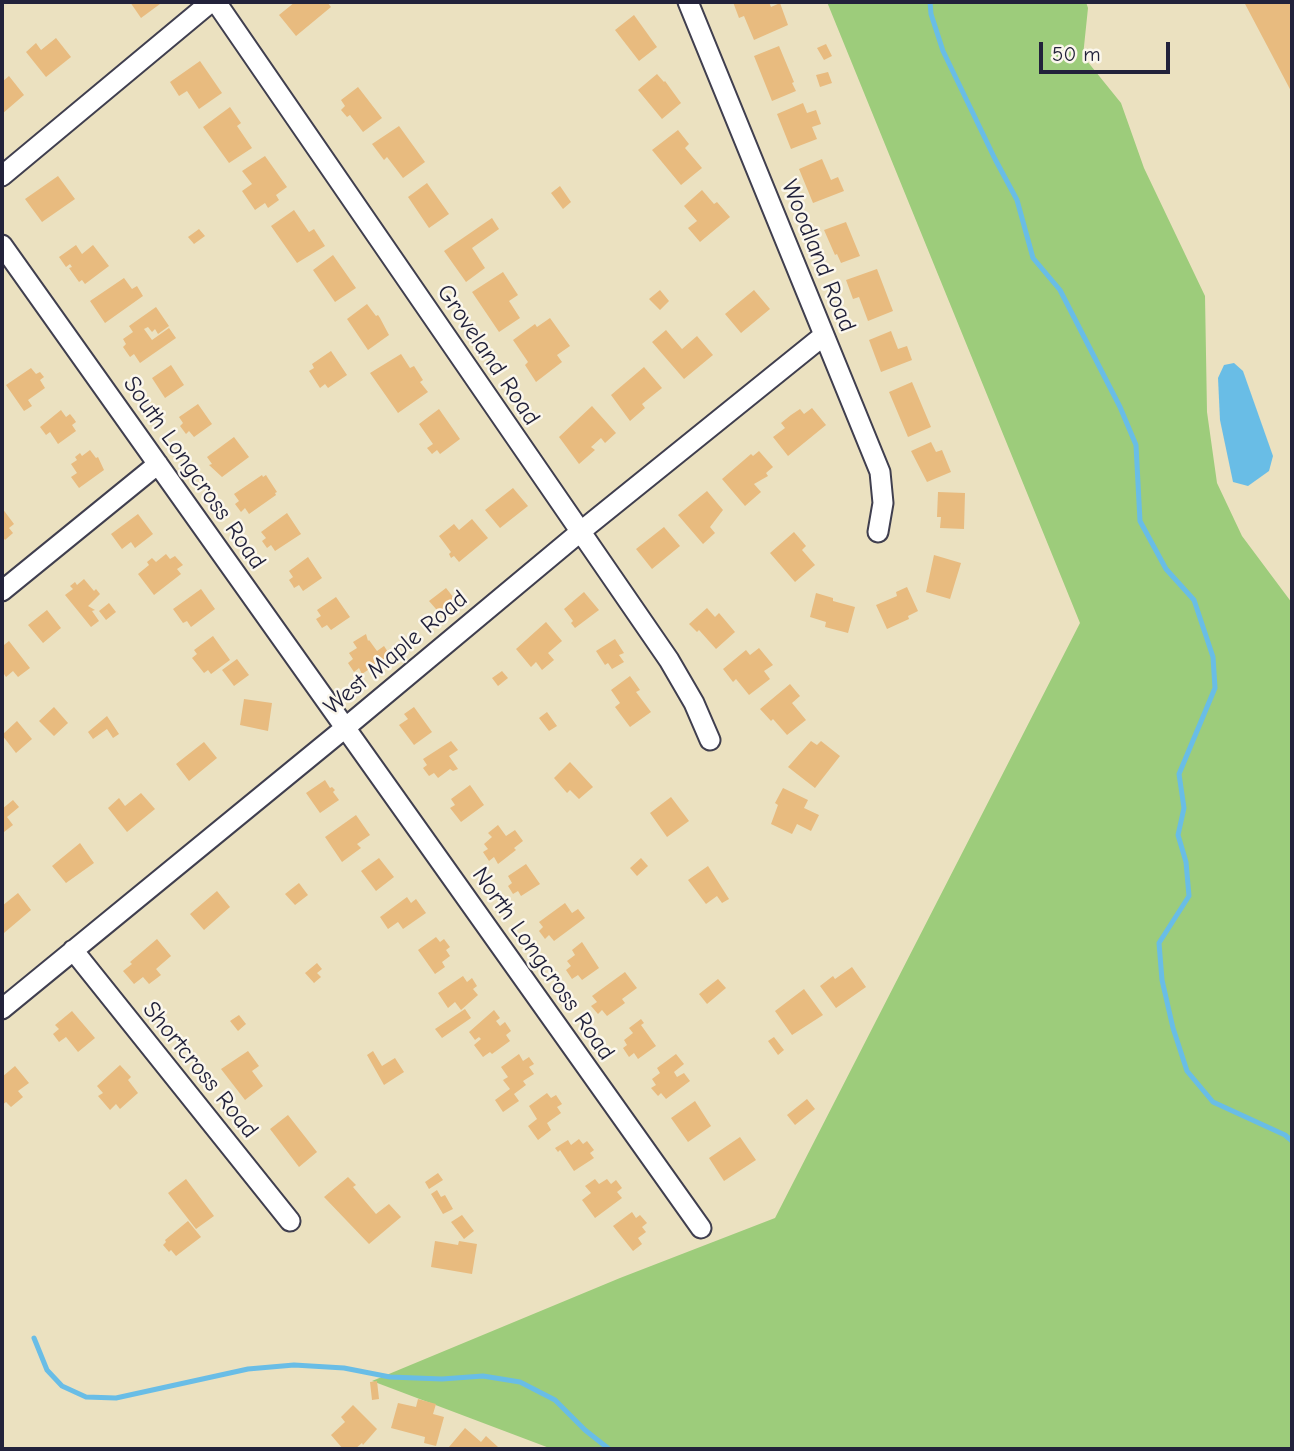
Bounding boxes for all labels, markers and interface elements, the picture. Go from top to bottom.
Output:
scale bar [1042,28,1173,72]
text: 50 m [1052,42,1101,66]
street label: Woodland Road [774,176,862,336]
street label: Groveland Road [430,279,546,431]
street label: South Longcross Road [116,371,272,575]
street label: West Maple Road [318,585,474,721]
street label: North Longcross Road [466,862,620,1066]
street label: Shortcross Road [136,996,264,1144]

